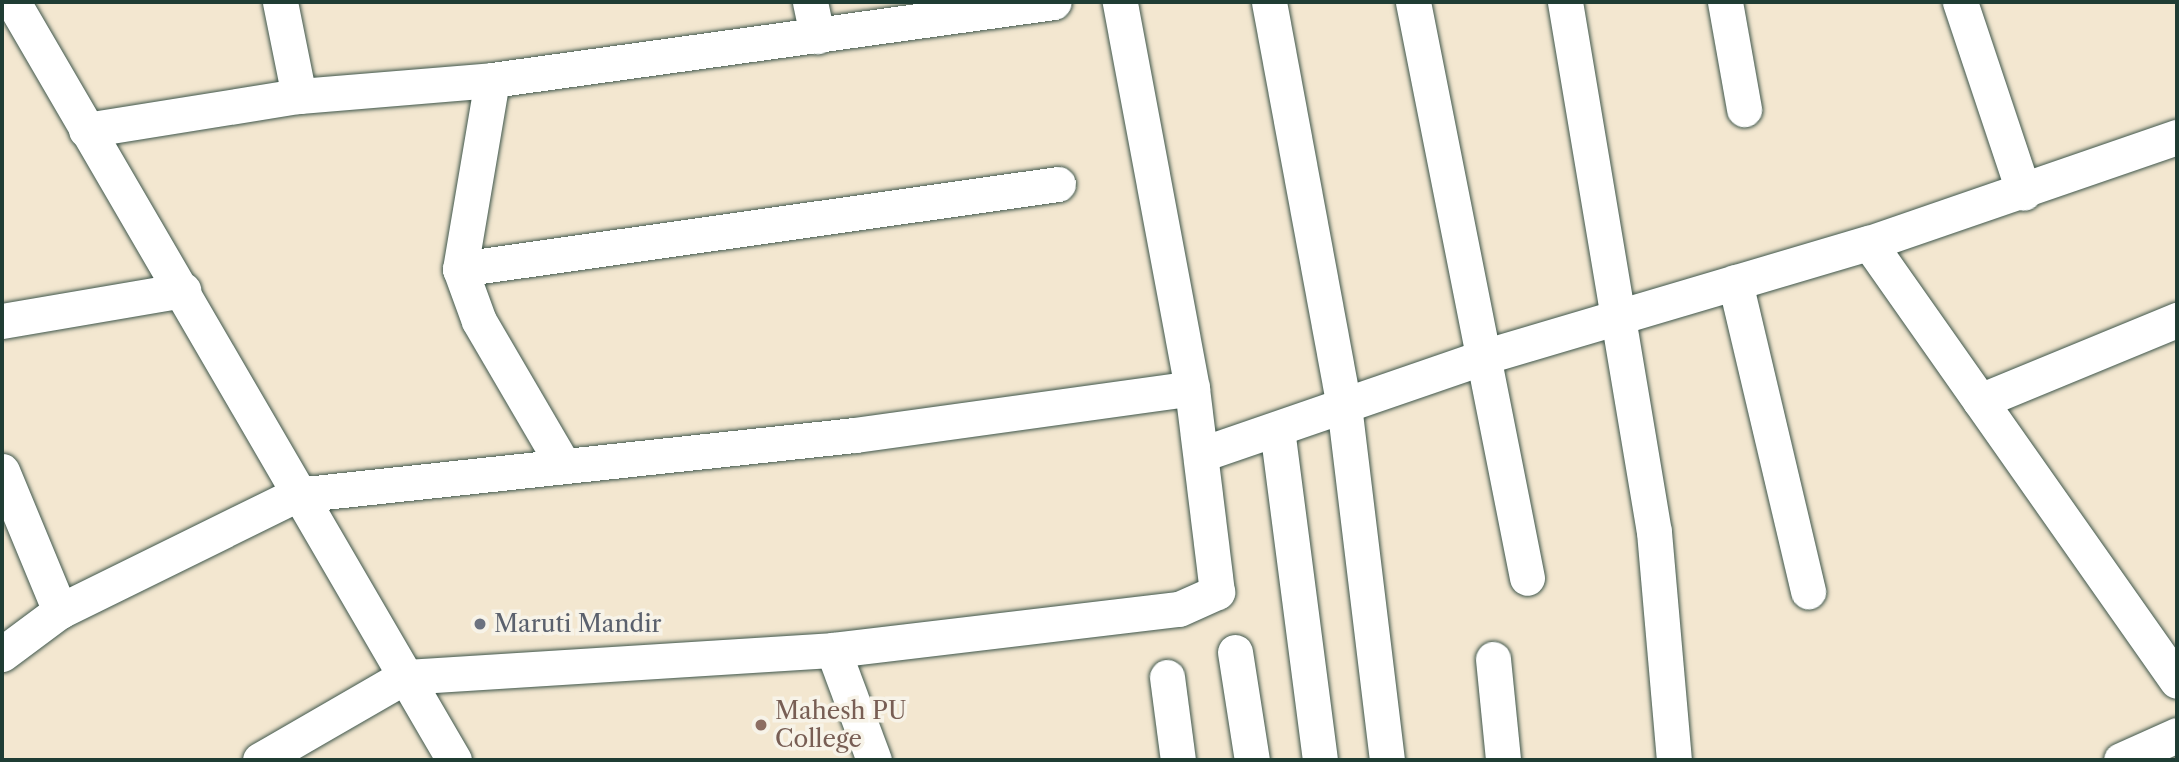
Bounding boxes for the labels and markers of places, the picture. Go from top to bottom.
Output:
place label: Maruti Mandir [494,610,662,638]
marker: Maruti Mandir [472,616,488,632]
place label: Mahesh PU College [775,697,906,753]
marker: Mahesh PU College [753,717,769,733]

